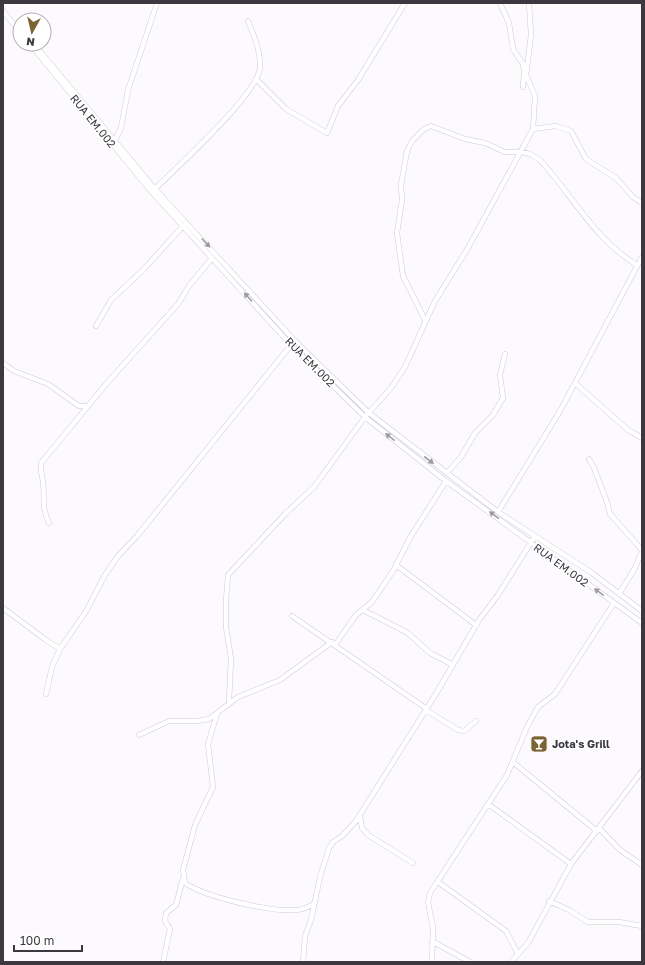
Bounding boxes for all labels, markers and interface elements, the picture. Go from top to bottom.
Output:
north arrow [12,12,52,52]
text: N [25,35,36,49]
street label: RUA EM.002 [68,91,119,150]
one-way arrow [201,238,211,248]
one-way arrow [243,292,253,302]
street label: RUA EM.002 [283,334,338,389]
one-way arrow [385,432,396,441]
one-way arrow [424,455,435,464]
one-way arrow [489,512,499,520]
street label: RUA EM.002 [531,540,591,589]
one-way arrow [594,588,604,596]
bar icon: Jota's Grill [529,734,549,754]
place label: Jota's Grill [552,737,610,750]
scale bar [14,927,82,953]
text: 100 m [20,933,54,948]

